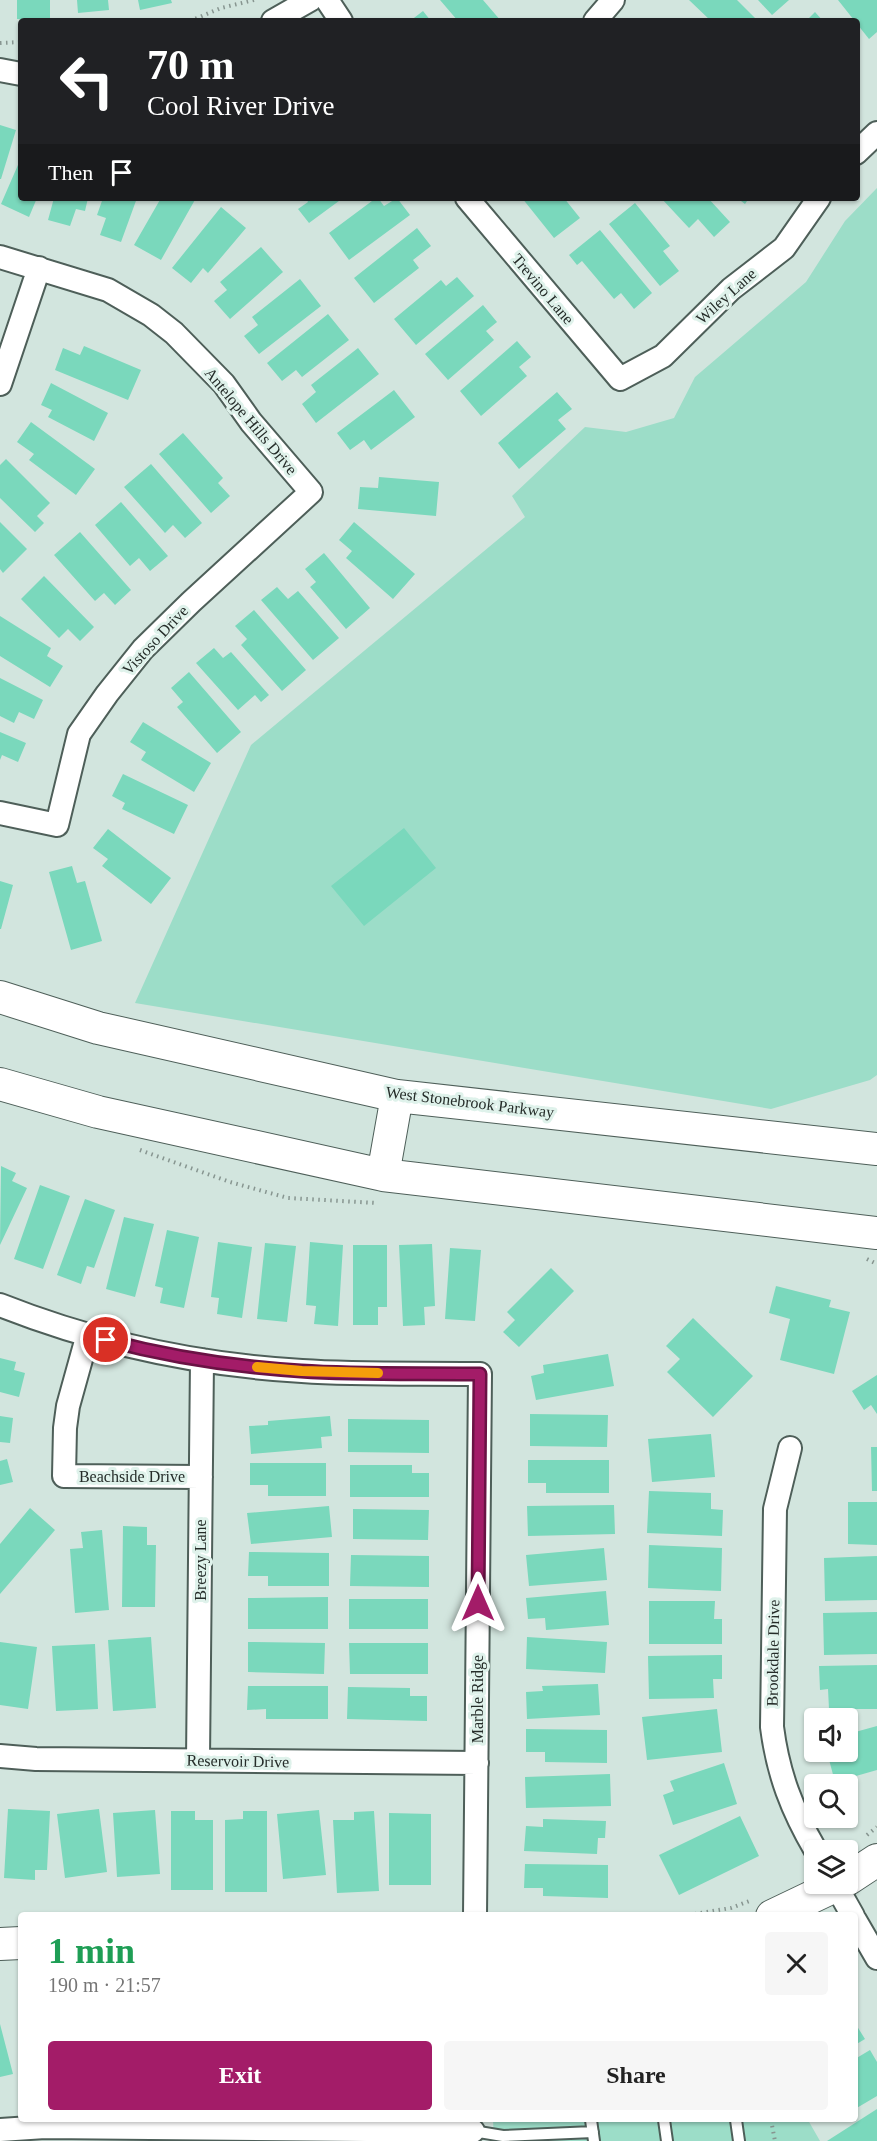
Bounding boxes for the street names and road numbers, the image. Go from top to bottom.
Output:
street label: Trevino Lane [509,251,577,327]
street label: Wiley Lane [693,265,760,328]
street label: Antelope Hills Drive [201,364,301,479]
street label: Vistoso Drive [119,602,191,678]
street label: West Stonebrook Parkway [385,1083,555,1122]
street label: Beachside Drive [79,1468,185,1485]
street label: Breezy Lane [192,1519,210,1601]
street label: Brookdale Drive [764,1599,782,1707]
street label: Marble Ridge [469,1655,487,1743]
street label: Reservoir Drive [187,1752,289,1770]

